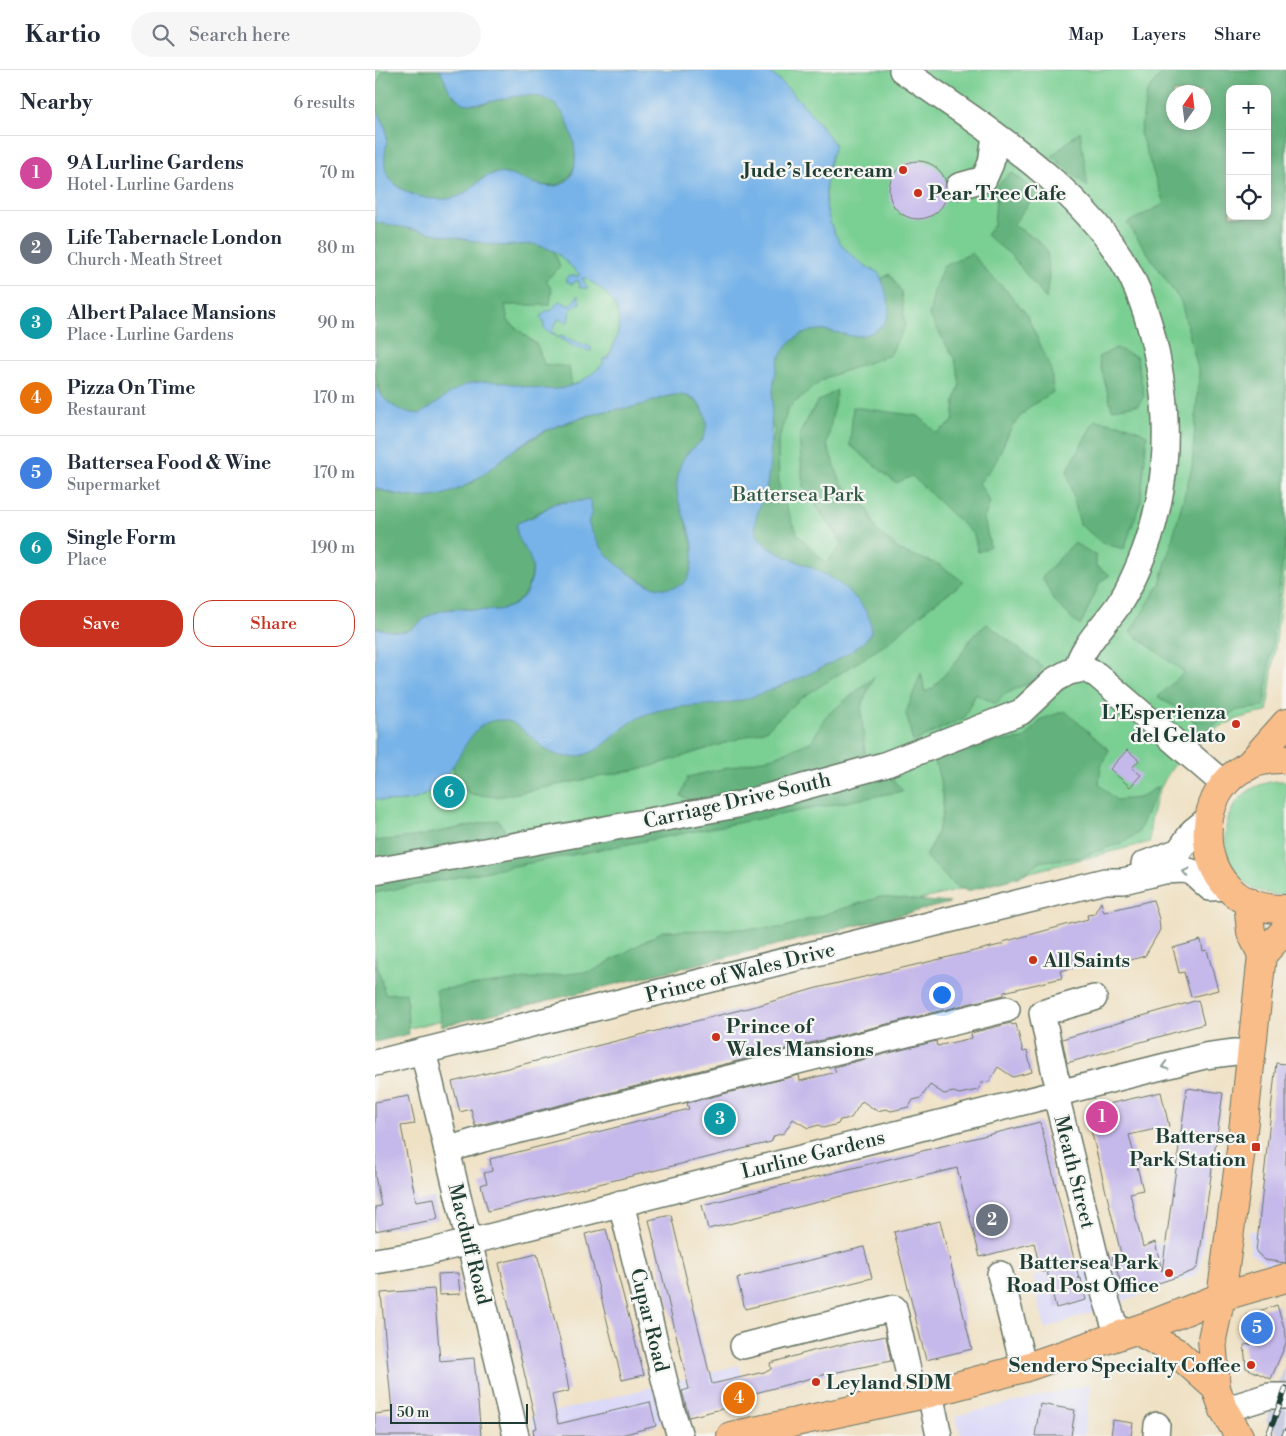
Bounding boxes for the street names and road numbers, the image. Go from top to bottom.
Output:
street label: Carriage Drive South [641,768,833,835]
street label: Prince of Wales Drive [643,938,838,1009]
street label: Meath Street [1047,1113,1100,1231]
street label: Lurline Gardens [739,1126,888,1185]
street label: Macduff Road [441,1181,496,1308]
street label: Cupar Road [624,1266,674,1375]

